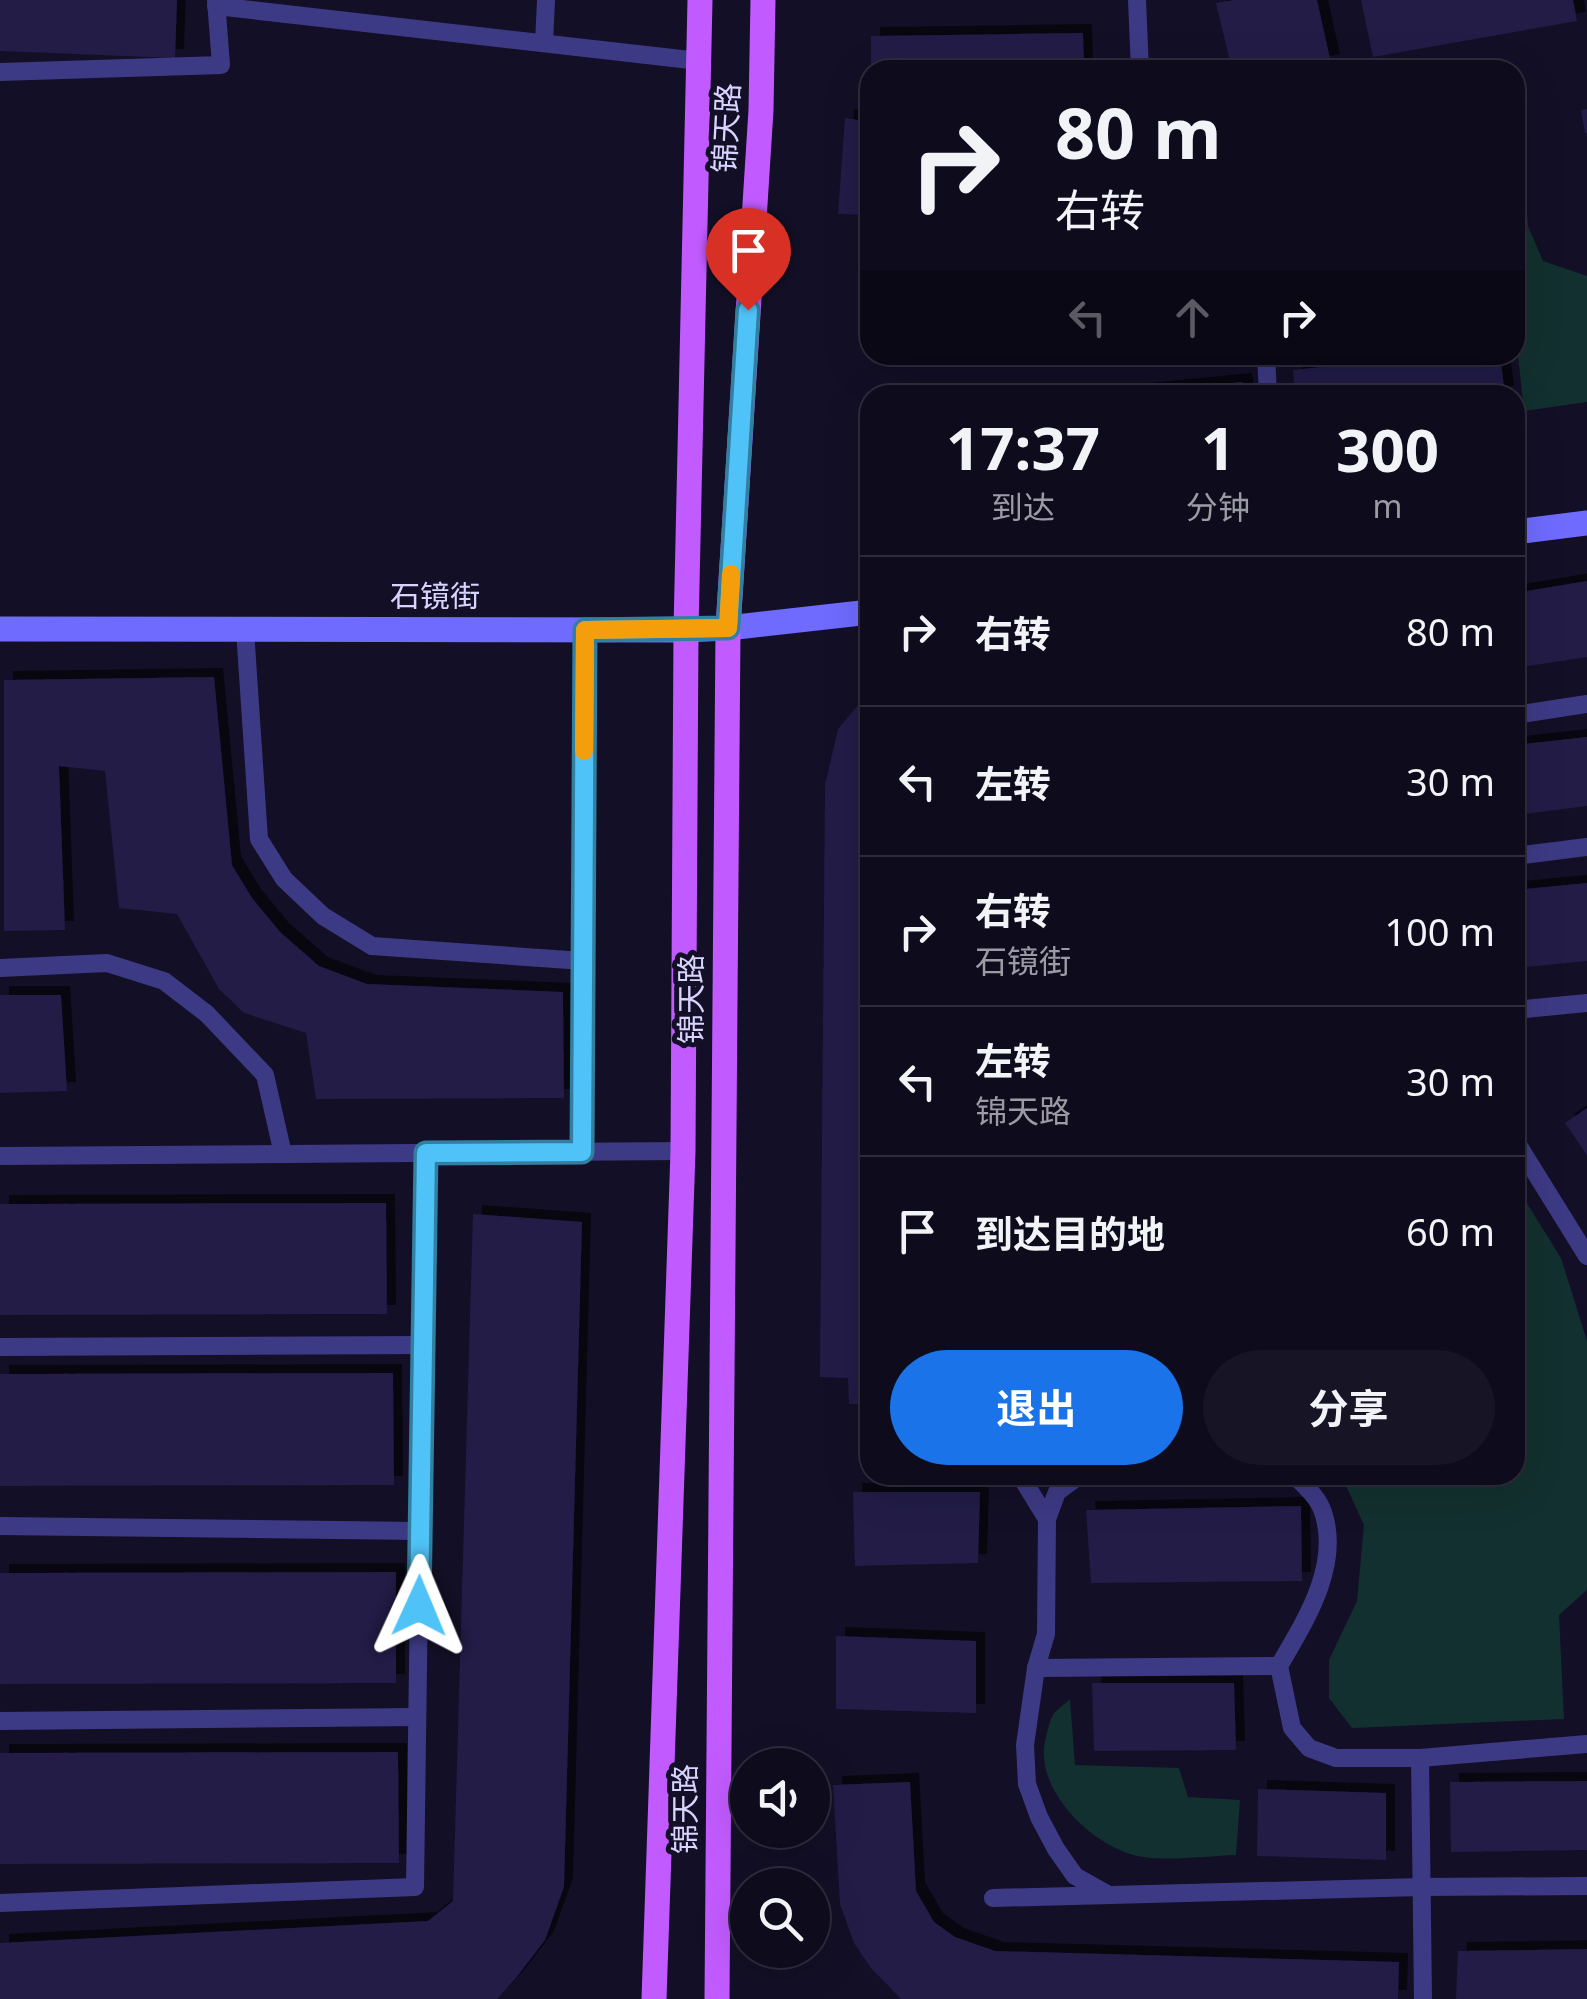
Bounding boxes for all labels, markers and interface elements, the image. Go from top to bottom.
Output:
street label: 锦天路 [703,82,748,174]
text: 80 m [1055,84,1222,180]
icon: right [890,100,1020,230]
text: 右转 [1055,179,1145,240]
pin [706,208,791,311]
icon: arrive [721,223,776,278]
icon: left [1060,290,1115,345]
icon: ahead [1165,290,1220,345]
icon: right [1270,290,1325,345]
text: 17:37 [946,406,1100,488]
text: 1 [1201,406,1235,488]
text: 300 [1336,408,1439,490]
text: m [1373,484,1403,527]
text: 到达 [991,485,1055,528]
text: 分钟 [1186,485,1250,528]
street label: 石镜街 [390,575,480,616]
icon: right [890,604,945,659]
text: 80 m [1406,605,1495,657]
text: 右转 [975,607,1051,659]
icon: left [890,754,945,809]
text: 30 m [1406,755,1495,807]
text: 左转 [975,757,1051,809]
text: 右转 [975,884,1051,936]
icon: right [890,904,945,959]
text: 100 m [1384,905,1495,957]
text: 石镜街 [975,939,1071,982]
street label: 锦天路 [670,954,711,1044]
text: 左转 [975,1034,1051,1086]
icon: left [890,1054,945,1109]
text: 30 m [1406,1055,1495,1107]
text: 锦天路 [975,1089,1071,1132]
icon: arrive [890,1204,945,1259]
text: 60 m [1406,1205,1495,1257]
text: 到达目的地 [975,1207,1165,1259]
button: 退出 [890,1350,1183,1465]
button: 分享 [1203,1350,1495,1465]
position arrow [367,1554,471,1658]
map controls [730,1748,830,1968]
button: sound [730,1748,830,1848]
street label: 锦天路 [664,1764,705,1854]
button: search [730,1868,830,1968]

